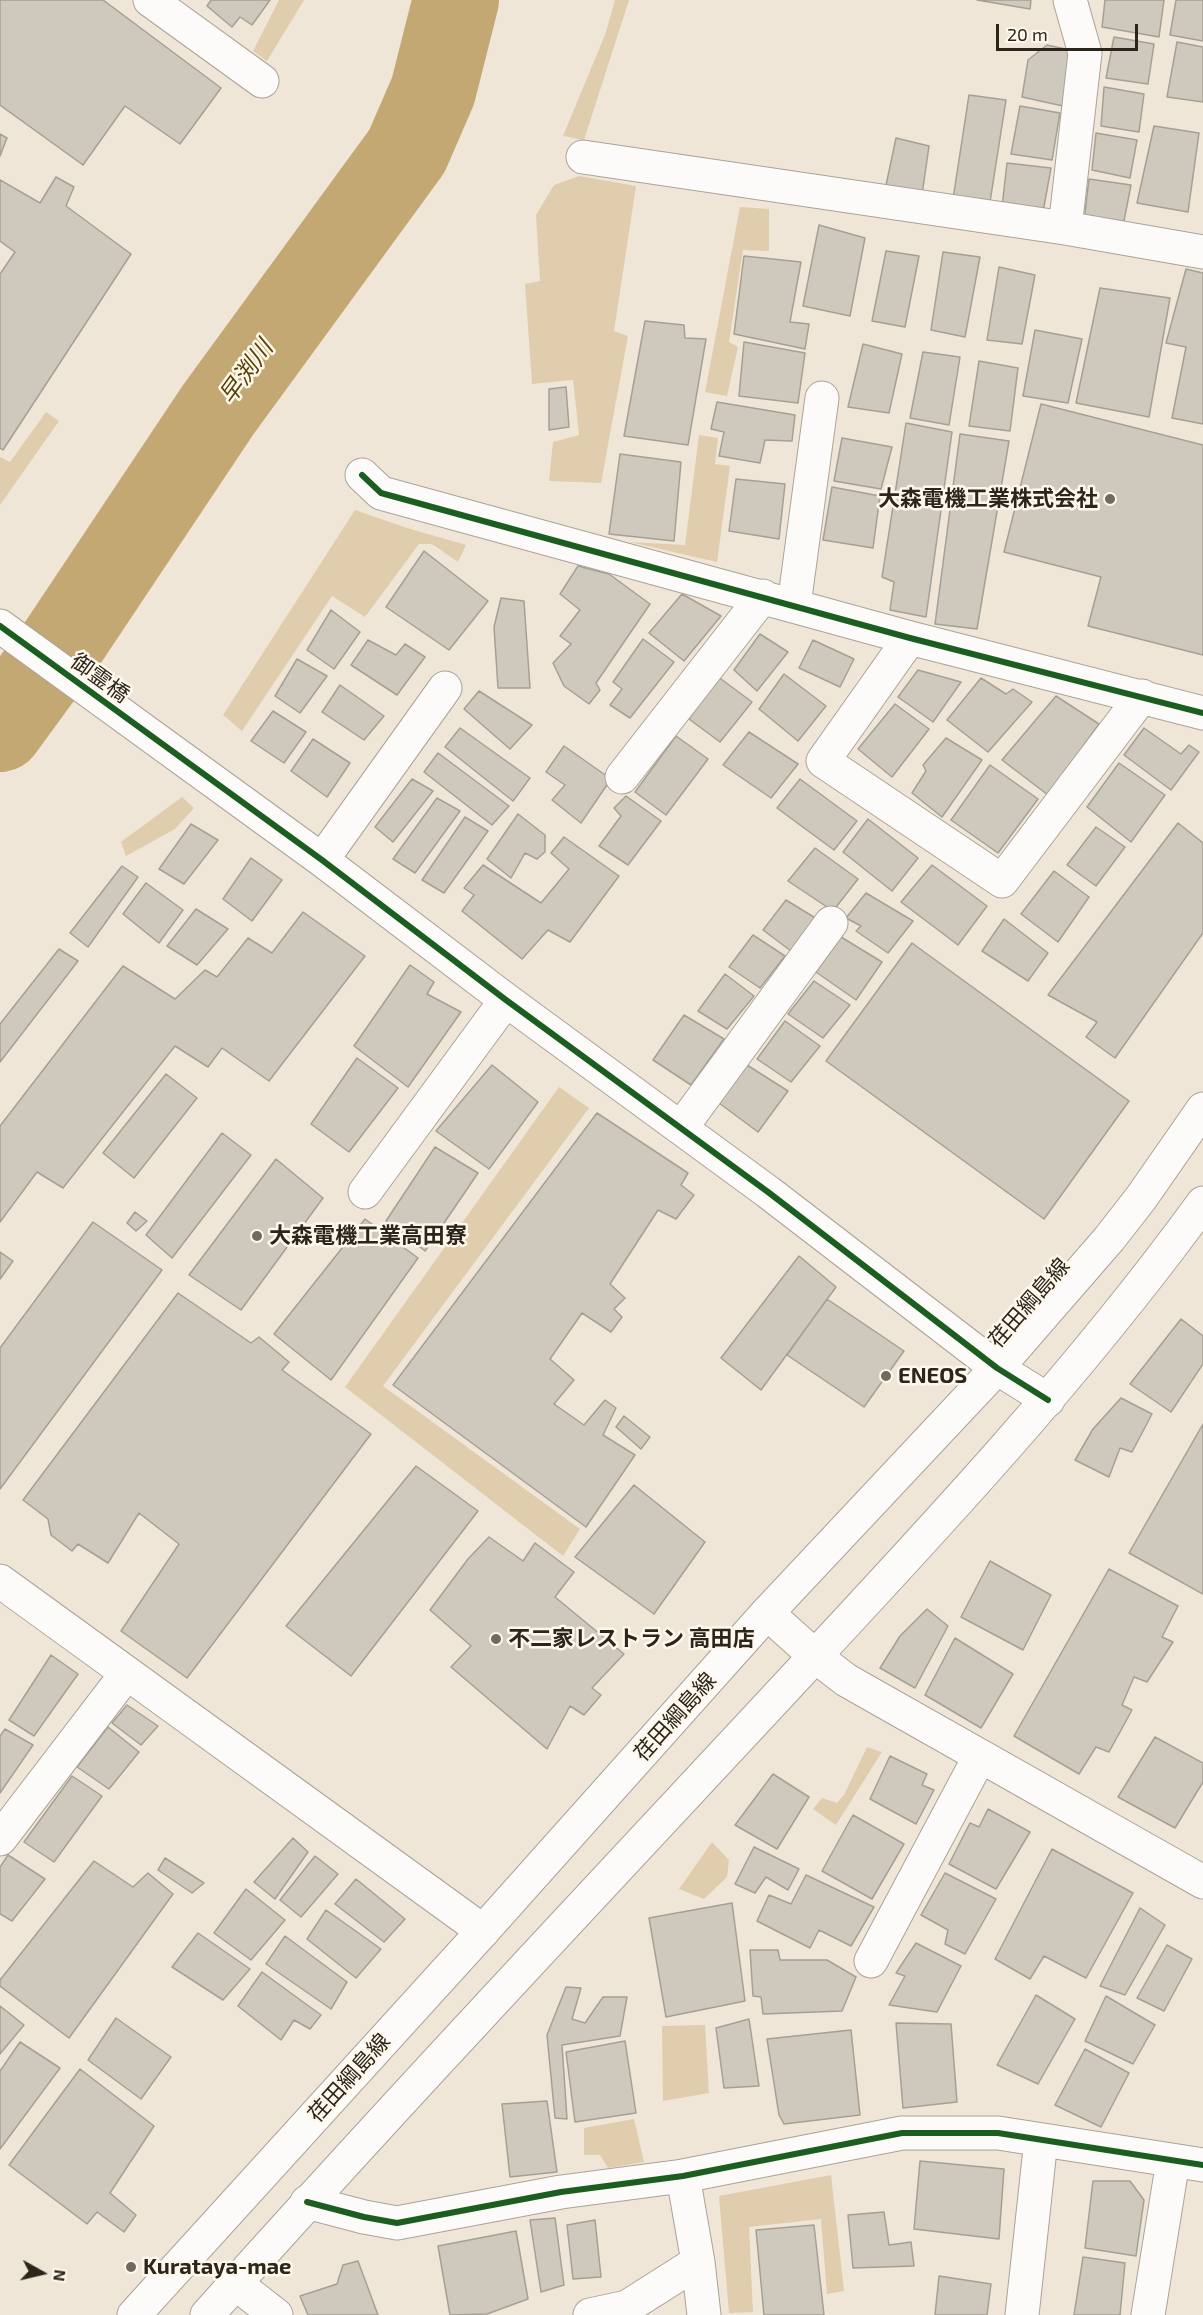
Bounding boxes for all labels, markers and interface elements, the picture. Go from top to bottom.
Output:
scale bar [999,12,1142,50]
text: 20 m [1007,23,1048,45]
water label: 早渕川 [213,334,279,410]
place label: 大森電機工業株式会社 [878,486,1098,512]
marker: 大森電機工業株式会社 [1103,492,1117,506]
street label: 御霊橋 [66,648,134,708]
place label: 大森電機工業高田寮 [269,1223,467,1249]
marker: 大森電機工業高田寮 [250,1229,264,1243]
street label: 荏田綱島線 [983,1253,1075,1353]
place label: ENEOS [898,1363,967,1389]
marker: ENEOS [879,1369,893,1383]
place label: 不二家レストラン 高田店 [508,1626,755,1652]
marker: 不二家レストラン 高田店 [489,1632,503,1646]
street label: 荏田綱島線 [628,1667,722,1767]
street label: 荏田綱島線 [302,2028,396,2128]
north arrow [12,2243,72,2303]
place label: Kurataya-mae [143,2254,291,2280]
marker: Kurataya-mae [124,2260,138,2274]
text: N [50,2269,71,2283]

